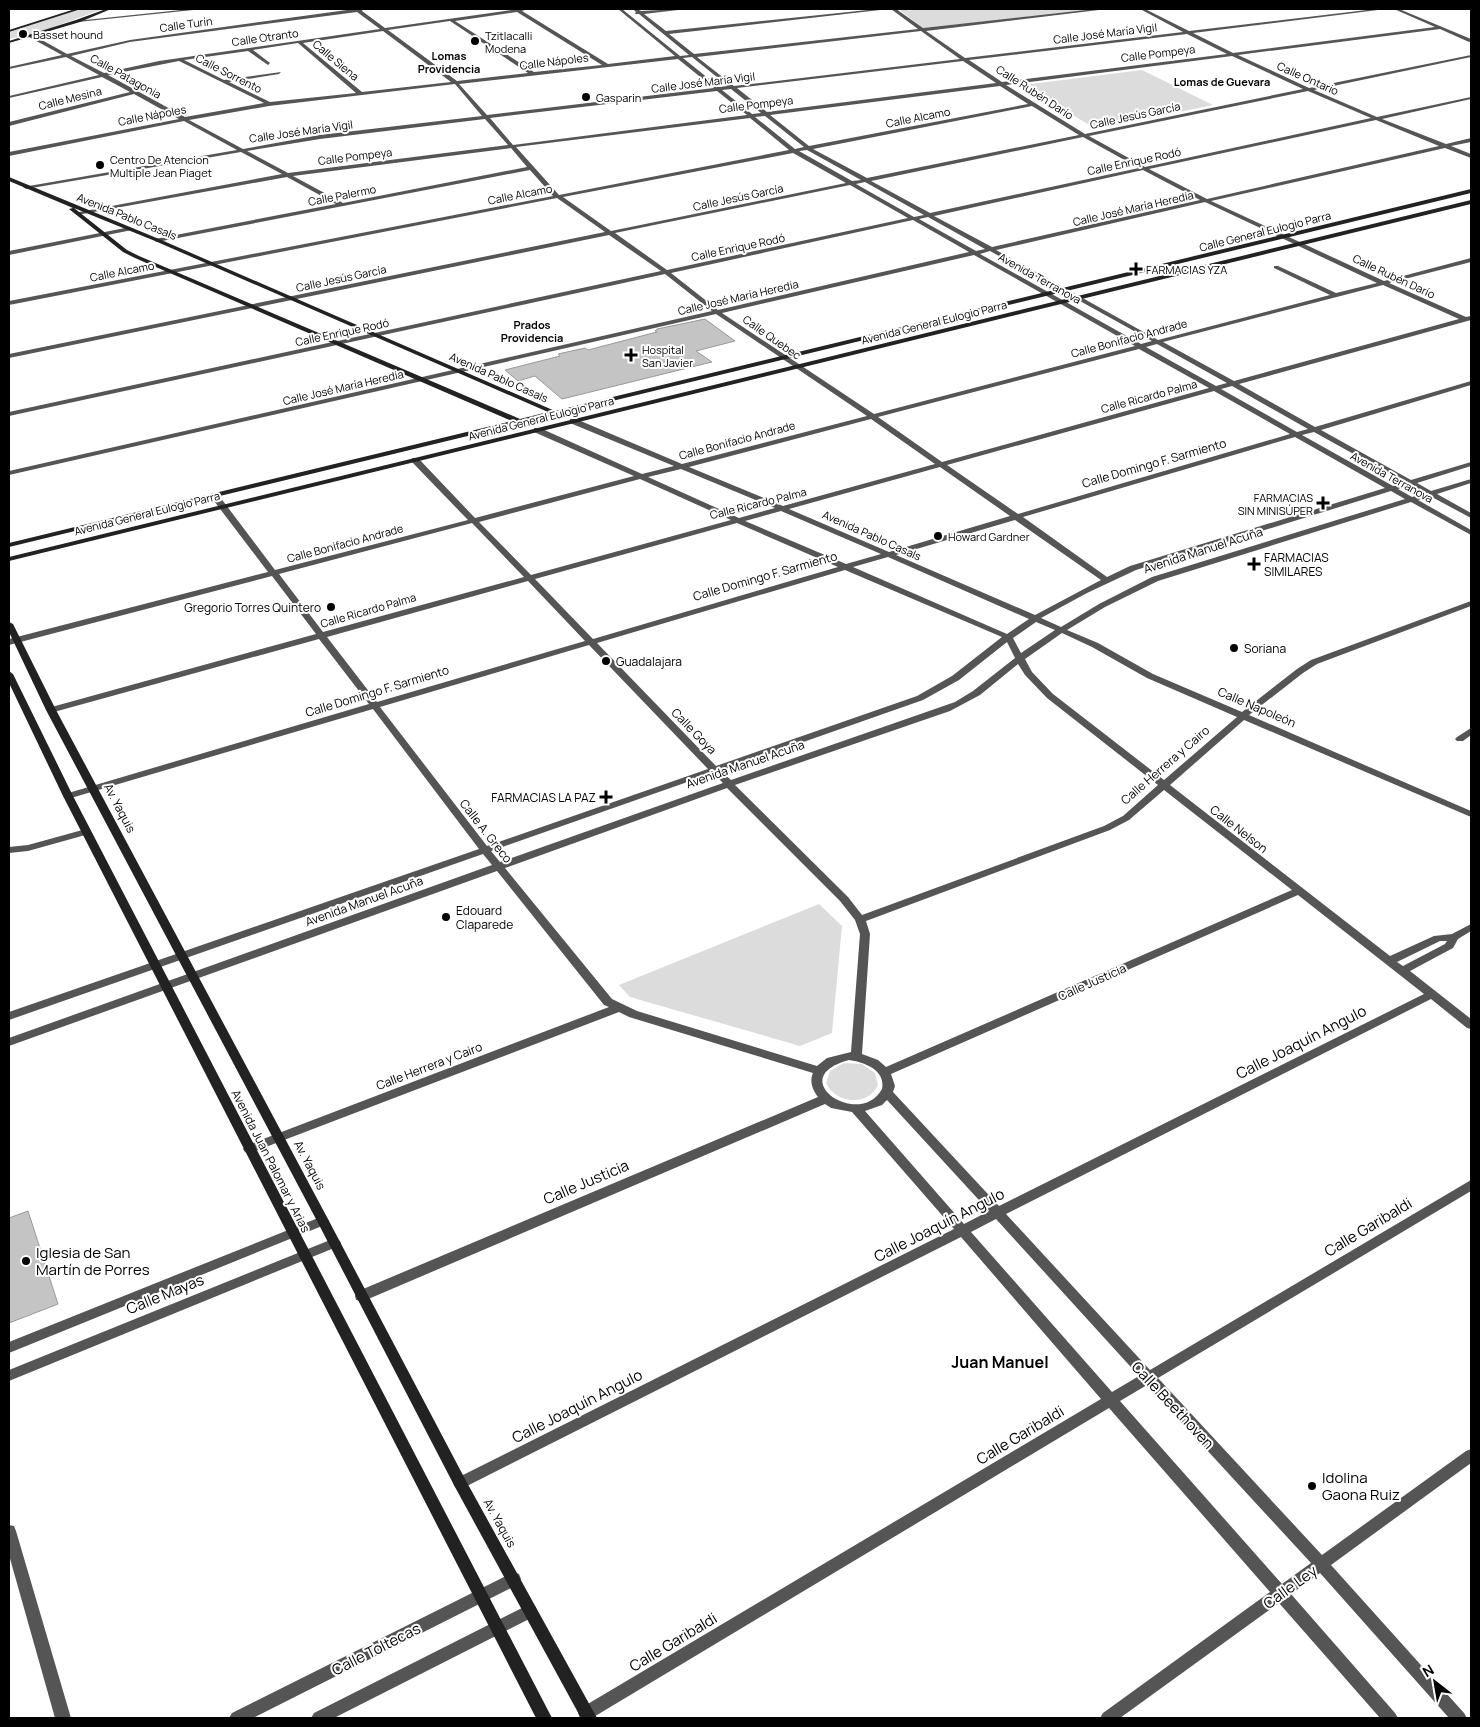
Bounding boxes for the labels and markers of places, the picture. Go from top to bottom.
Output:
place label: Basset hound [33,27,103,42]
marker: Basset hound [17,28,29,40]
place label: Tzitlacalli Modena [485,28,532,56]
marker: Tzitlacalli Modena [469,35,481,47]
place label: Gasparin [596,90,641,105]
marker: Gasparin [580,91,592,103]
place label: Centro De Atencion Multiple Jean Piaget [110,152,212,180]
marker: Centro De Atencion Multiple Jean Piaget [94,159,106,171]
place label: FARMACIAS YZA [1146,262,1227,277]
marker: FARMACIAS YZA [1130,263,1142,275]
place label: Hospital San Javier [642,342,693,370]
marker: Hospital San Javier [624,348,638,362]
place label: FARMACIAS SIN MINISÚPER [1238,490,1313,518]
marker: FARMACIAS SIN MINISÚPER [1317,497,1329,509]
place label: Howard Gardner [948,529,1030,544]
marker: Howard Gardner [932,530,944,542]
place label: FARMACIAS SIMILARES [1264,549,1329,580]
marker: FARMACIAS SIMILARES [1248,558,1260,570]
place label: Gregorio Torres Quintero [184,599,321,616]
marker: Gregorio Torres Quintero [325,601,337,613]
place label: Soriana [1244,640,1286,657]
marker: Soriana [1228,642,1240,654]
place label: Guadalajara [616,653,682,670]
marker: Guadalajara [600,655,612,667]
place label: FARMACIAS LA PAZ [491,789,596,806]
marker: FARMACIAS LA PAZ [600,791,612,803]
place label: Edouard Claparede [456,902,513,933]
marker: Edouard Claparede [440,911,452,923]
place label: Iglesia de San Martín de Porres [36,1242,150,1280]
marker: Iglesia de San Martín de Porres [20,1255,32,1267]
place label: Idolina Gaona Ruiz [1322,1467,1400,1505]
marker: Idolina Gaona Ruiz [1306,1480,1318,1492]

